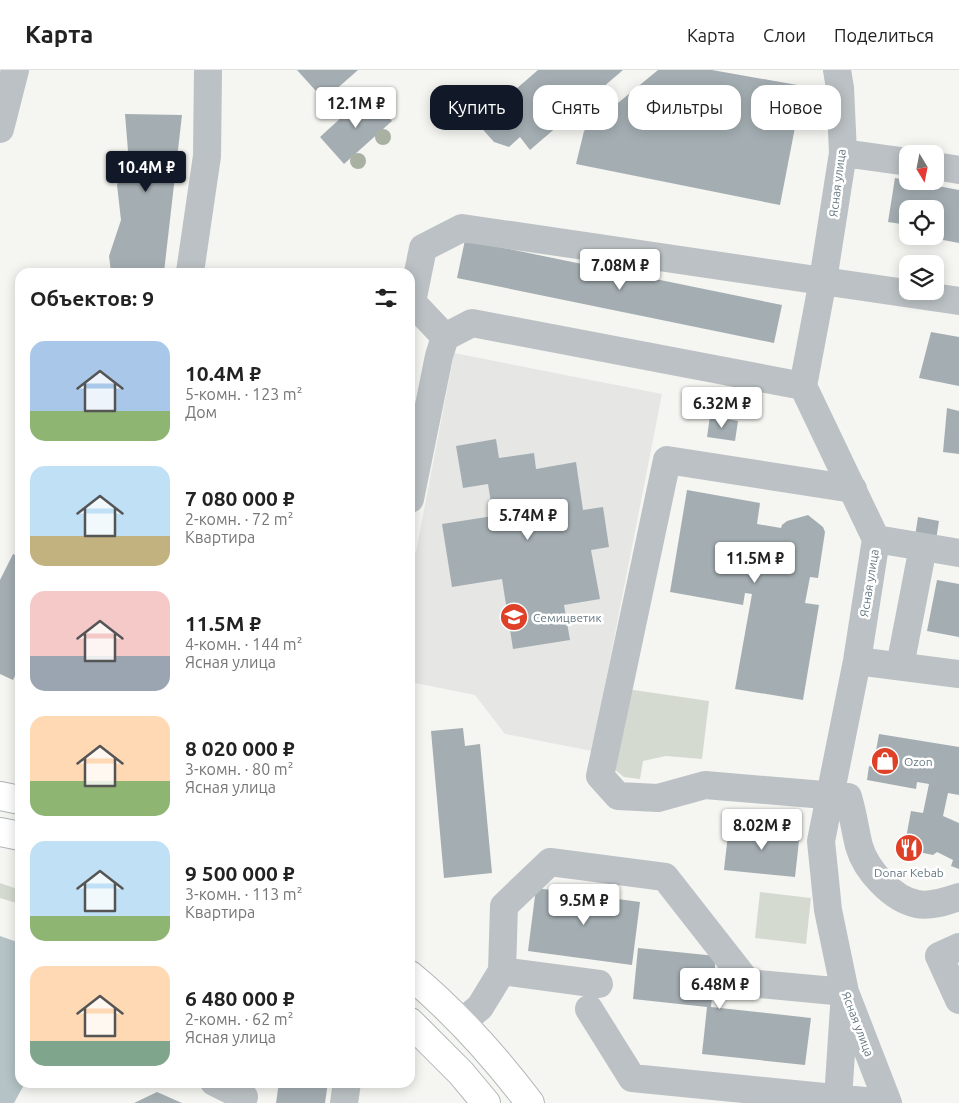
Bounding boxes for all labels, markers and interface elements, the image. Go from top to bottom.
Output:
text: Карта [25,21,93,48]
text: Карта [687,25,735,45]
text: Слои [763,25,806,45]
text: Поделиться [834,25,934,45]
chip: Купить [430,85,523,130]
chip: Снять [533,85,618,130]
chip: Фильтры [628,85,741,130]
chip: Новое [751,85,841,130]
pin: 12.1M ₽ [310,87,402,129]
text: 12.1M ₽ [327,94,385,112]
north arrow [899,145,944,190]
map controls [899,145,944,300]
street label: Ясная улица [826,148,848,218]
pin: 10.4M ₽ [100,150,192,193]
text: 10.4M ₽ [117,158,175,176]
button: locate [899,200,944,245]
pin: 7.08M ₽ [574,248,666,291]
button: layers [899,255,944,300]
text: 7.08M ₽ [591,256,649,274]
icon: filters [372,284,400,312]
text: Объектов: 9 [30,286,154,310]
icon: home [70,361,130,421]
text: 10.4M ₽ [185,361,261,385]
text: 5-комн. · 123 m² [185,385,302,403]
pin: 6.32M ₽ [676,386,768,429]
text: 6.32M ₽ [693,394,751,412]
text: Дом [185,403,217,421]
icon: home [70,486,130,546]
text: 7 080 000 ₽ [185,486,295,510]
pin: 5.74M ₽ [482,498,574,541]
text: 5.74M ₽ [499,506,557,524]
text: 2-комн. · 72 m² [185,510,293,528]
text: Квартира [185,528,255,546]
pin: 11.5M ₽ [709,542,801,584]
street label: Ясная улица [857,548,881,618]
text: 11.5M ₽ [726,549,784,567]
school or university icon: Семицветик [499,602,529,632]
icon: home [70,611,130,671]
text: 11.5M ₽ [185,611,261,635]
place label: Семицветик [533,611,602,624]
text: 4-комн. · 144 m² [185,635,302,653]
text: Ясная улица [185,653,276,671]
icon: home [70,736,130,796]
text: 8 020 000 ₽ [185,736,295,760]
shop icon: Ozon [870,746,900,776]
place label: Ozon [904,755,933,768]
text: 3-комн. · 80 m² [185,760,293,778]
text: Ясная улица [185,778,276,796]
pin: 8.02M ₽ [716,808,808,851]
text: 8.02M ₽ [733,816,791,834]
restaurant icon: Donar Kebab [894,833,924,863]
icon: home [70,861,130,921]
text: 9 500 000 ₽ [185,861,295,885]
place label: Donar Kebab [874,866,944,879]
pin: 9.5M ₽ [543,884,625,926]
text: 3-комн. · 113 m² [185,885,302,903]
text: 9.5M ₽ [559,891,609,909]
text: Квартира [185,903,255,921]
pin: 6.48M ₽ [674,968,766,1010]
text: 6.48M ₽ [691,975,749,993]
icon: home [70,986,130,1046]
text: 6 480 000 ₽ [185,986,295,1010]
street label: Ясная улица [840,990,876,1058]
text: 2-комн. · 62 m² [185,1010,293,1028]
text: Ясная улица [185,1028,276,1046]

